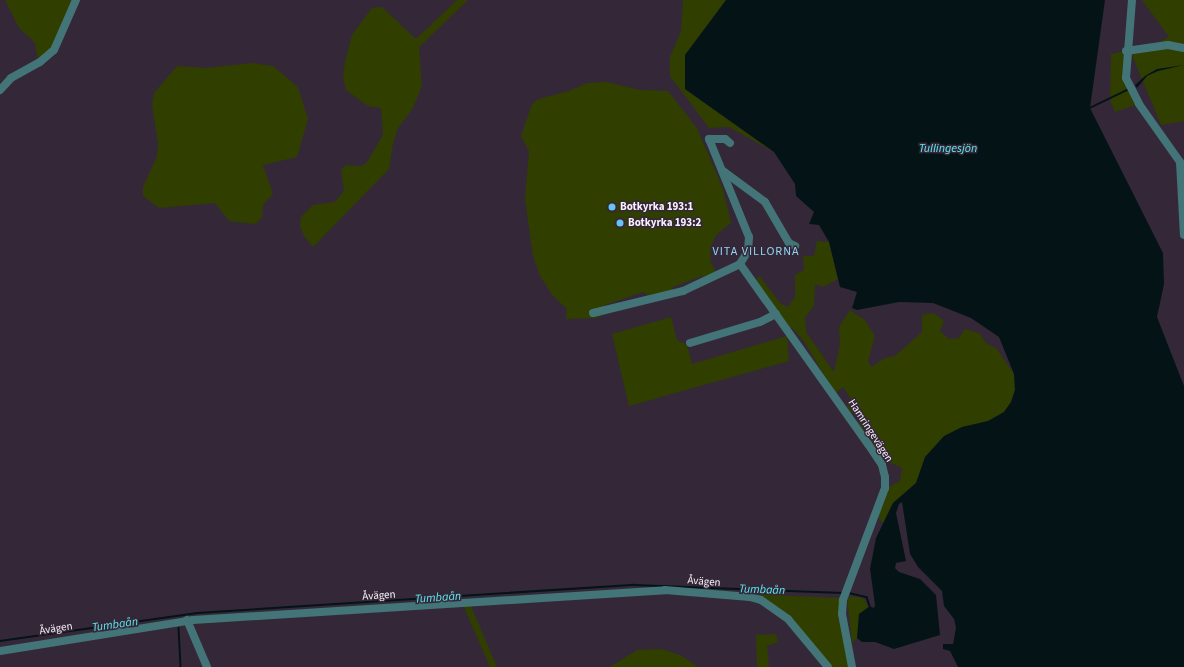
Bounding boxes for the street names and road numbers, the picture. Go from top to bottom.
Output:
street label: Hamringevägen [845,397,895,465]
street label: Åvägen [687,574,721,590]
street label: Åvägen [362,588,396,604]
street label: Åvägen [39,620,73,638]

